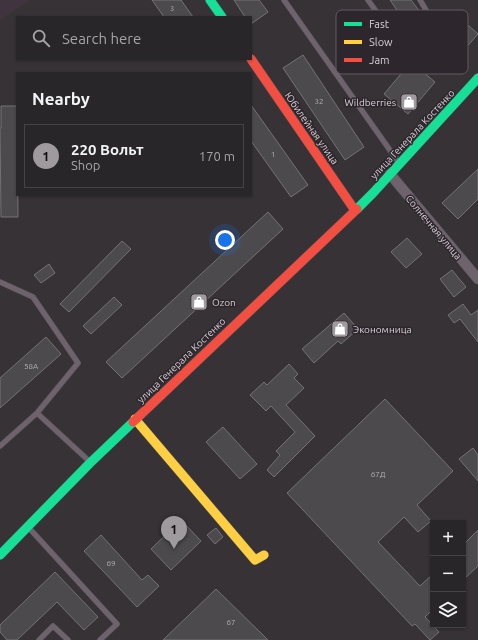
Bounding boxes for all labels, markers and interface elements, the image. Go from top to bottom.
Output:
house number: 3 [170,4,174,13]
legend [336,10,468,74]
search box [16,16,252,60]
text: Fast [369,18,390,30]
icon: search [30,27,52,49]
text: Search here [62,30,141,47]
text: Slow [369,36,393,48]
text: Jam [369,54,390,66]
street label: улица Генерала Костенко [368,87,457,181]
text: Nearby [32,89,90,108]
street label: Юбилейная улица [283,90,341,166]
shop icon: Wildberries [399,92,419,112]
house number: 32 [314,97,324,106]
place label: Wildberries [344,97,396,108]
text: 220 Вольт [71,141,144,158]
text: 1 [42,149,50,163]
text: 170 m [199,149,235,163]
house number: 1 [271,150,275,159]
text: Shop [71,158,100,172]
street label: Солнечная улица [404,193,464,262]
your location [215,230,235,250]
shop icon: Ozon [189,292,209,312]
place label: Ozon [212,297,236,308]
street label: улица Генерала Костенко [135,315,228,405]
shop icon: Экономница [330,319,350,339]
place label: Экономница [353,324,412,335]
house number: 58А [24,362,39,371]
house number: 67Д [371,470,386,479]
pin: 1 [161,516,187,549]
map controls [430,520,466,628]
button: + [430,520,466,556]
button: − [430,556,466,592]
house number: 69 [106,559,116,568]
button: layers [430,592,466,628]
house number: 67 [226,618,236,627]

